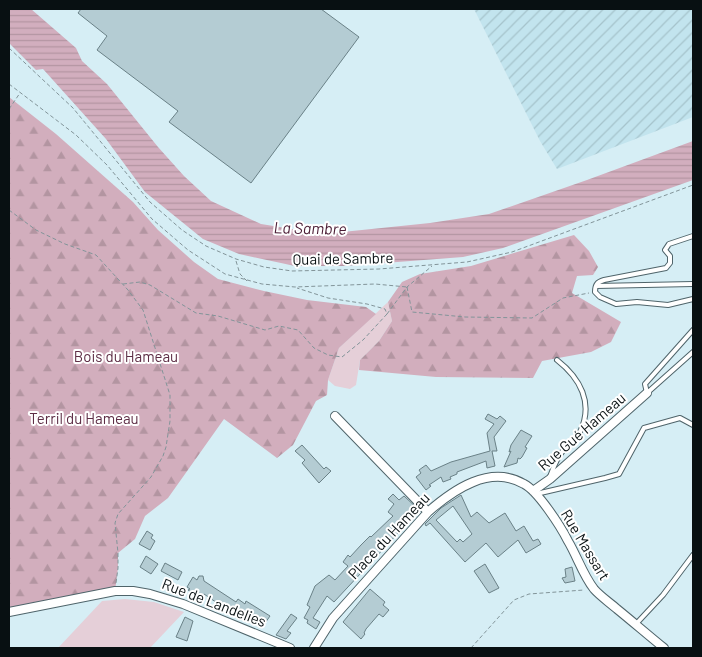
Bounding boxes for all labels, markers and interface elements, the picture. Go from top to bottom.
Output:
water label: La Sambre [273,217,347,238]
street label: Quai de Sambre [292,248,393,268]
park label: Bois du Hameau [74,347,178,365]
street label: Rue Gué Hameau [534,388,629,474]
park label: Terril du Hameau [29,409,139,427]
street label: Place du Hameau [344,488,433,582]
street label: Rue Massart [558,506,614,583]
street label: Rue de Landelies [160,574,269,630]

